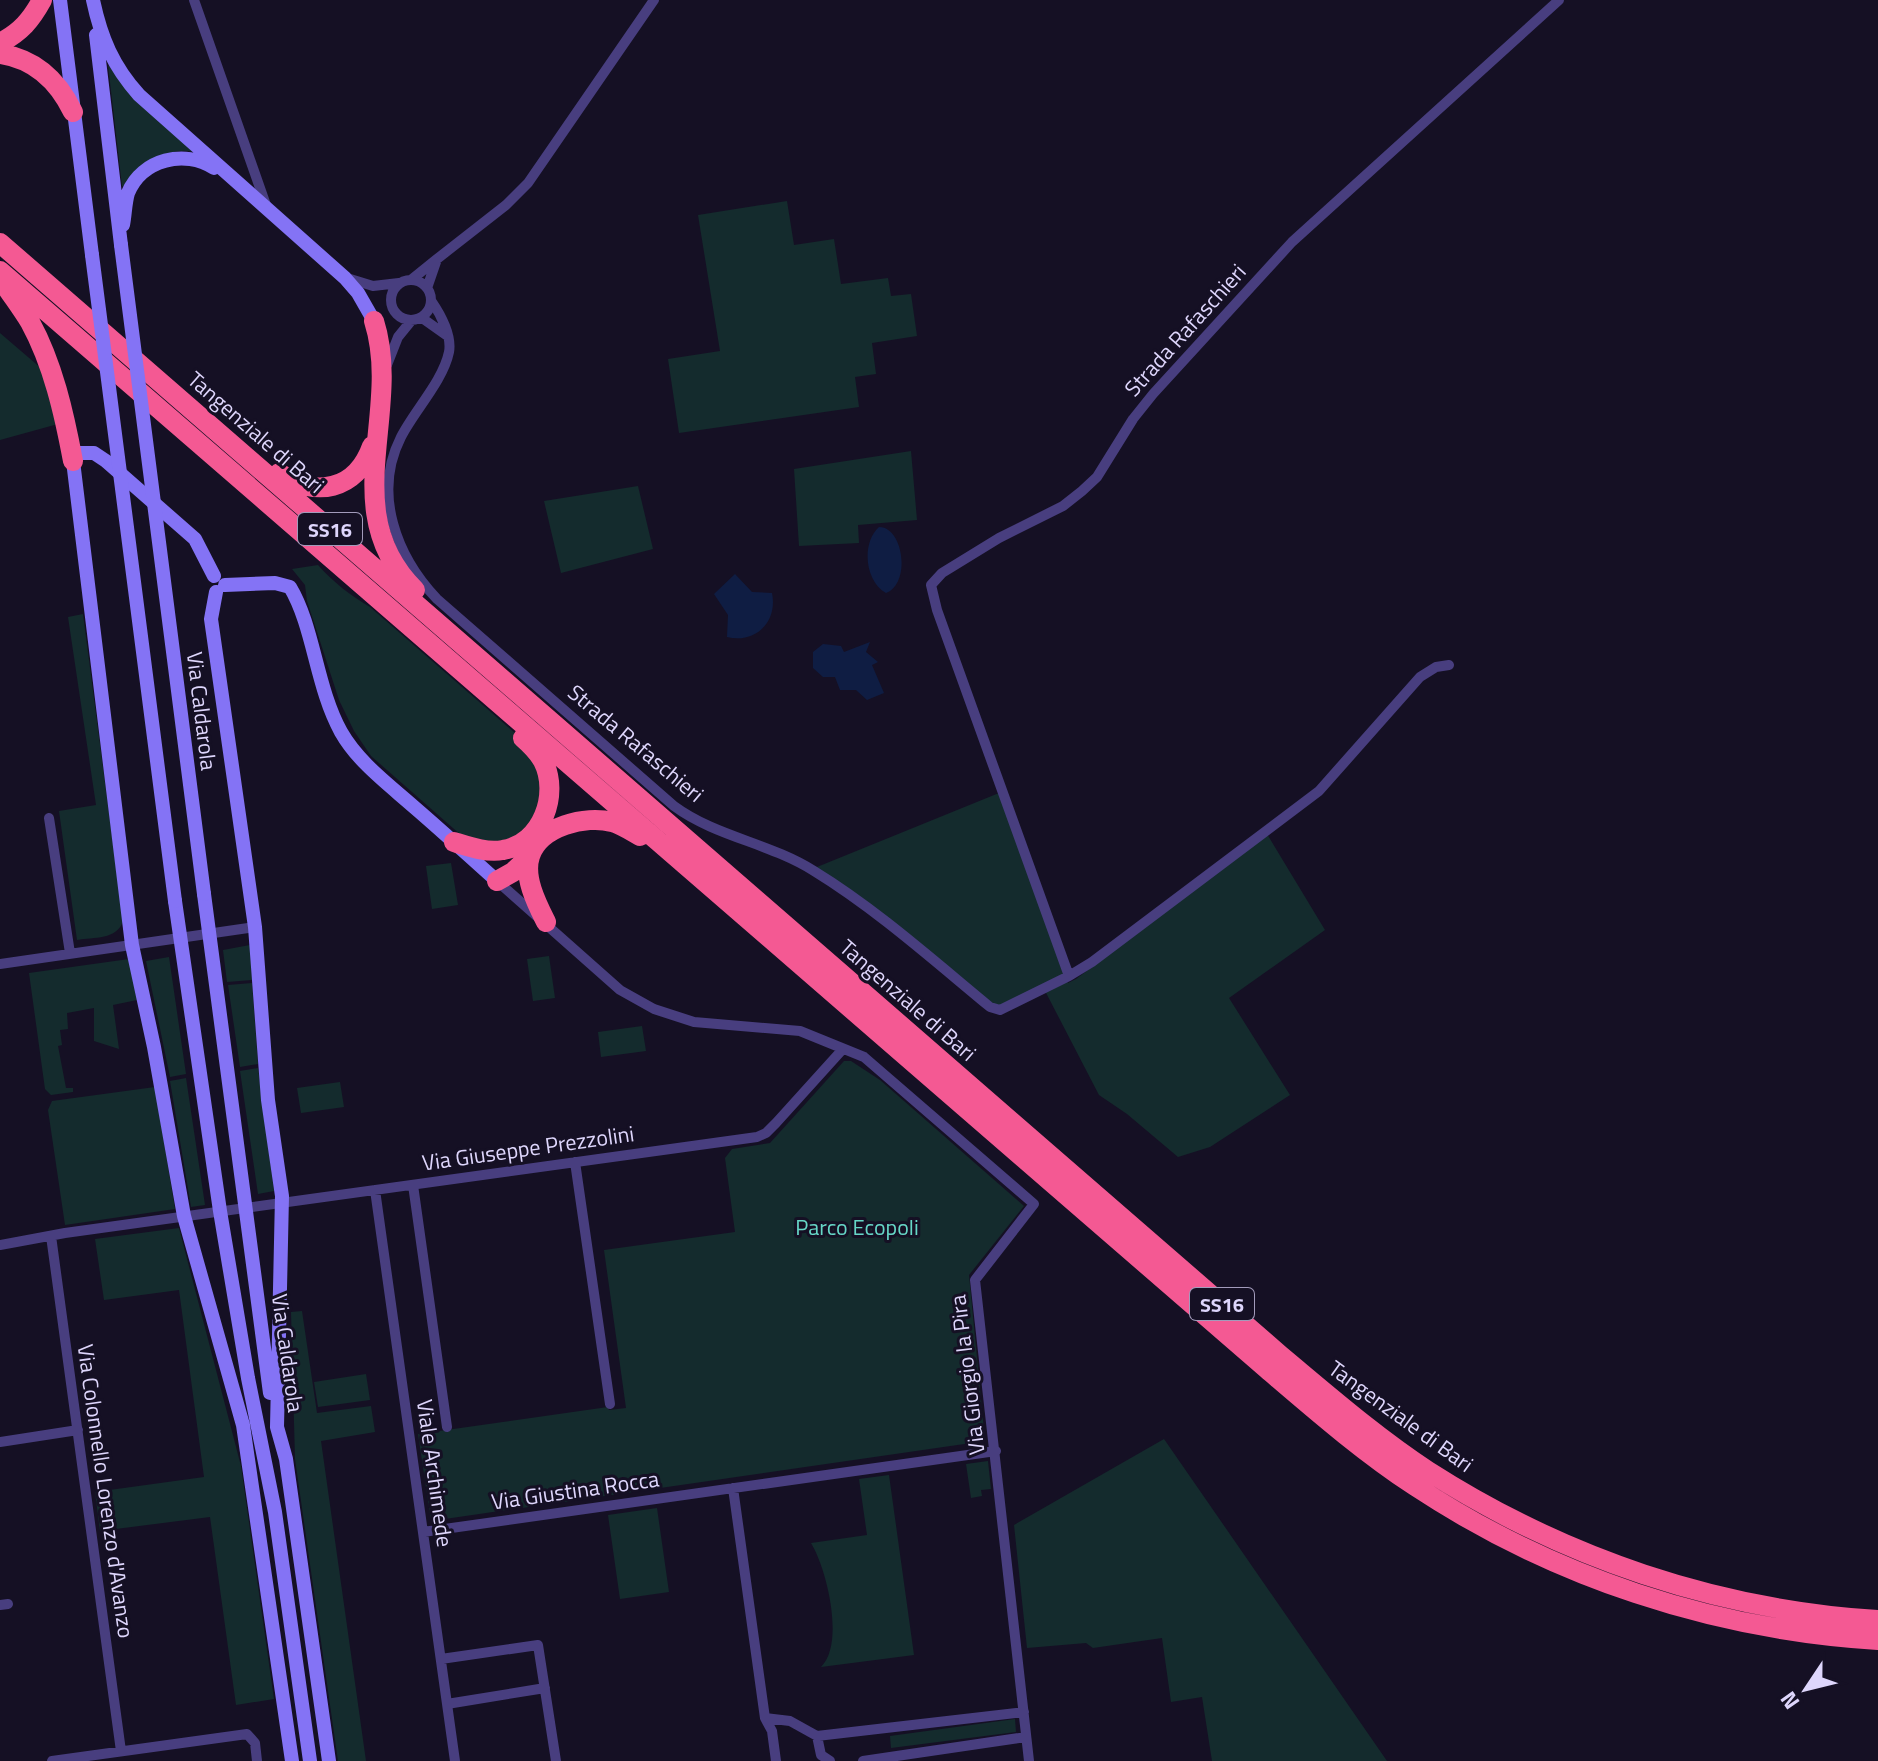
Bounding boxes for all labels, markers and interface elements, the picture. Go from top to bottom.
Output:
street label: Strada Rafaschieri [1116,256,1254,404]
street label: Tangenziale di Bari [180,363,332,501]
road number: SS16 [298,513,362,545]
street label: Via Caldarola [178,650,226,772]
street label: Strada Rafaschieri [561,676,711,810]
street label: Tangenziale di Bari [832,931,984,1069]
street label: Via Giuseppe Prezzolini [420,1116,636,1180]
park label: Parco Ecopoli [795,1210,919,1244]
road number: SS16 [1190,1288,1254,1320]
street label: Via Caldarola [263,1292,313,1414]
street label: Via Giorgio la Pira [940,1293,994,1457]
street label: Via Colonnello Lorenzo d'Avanzo [69,1342,143,1640]
street label: Tangenziale di Bari [1321,1352,1481,1480]
street label: Viale Archimede [408,1397,462,1549]
street label: Via Giustina Rocca [489,1461,661,1519]
north arrow [1766,1649,1846,1729]
text: N [1771,1684,1808,1716]

